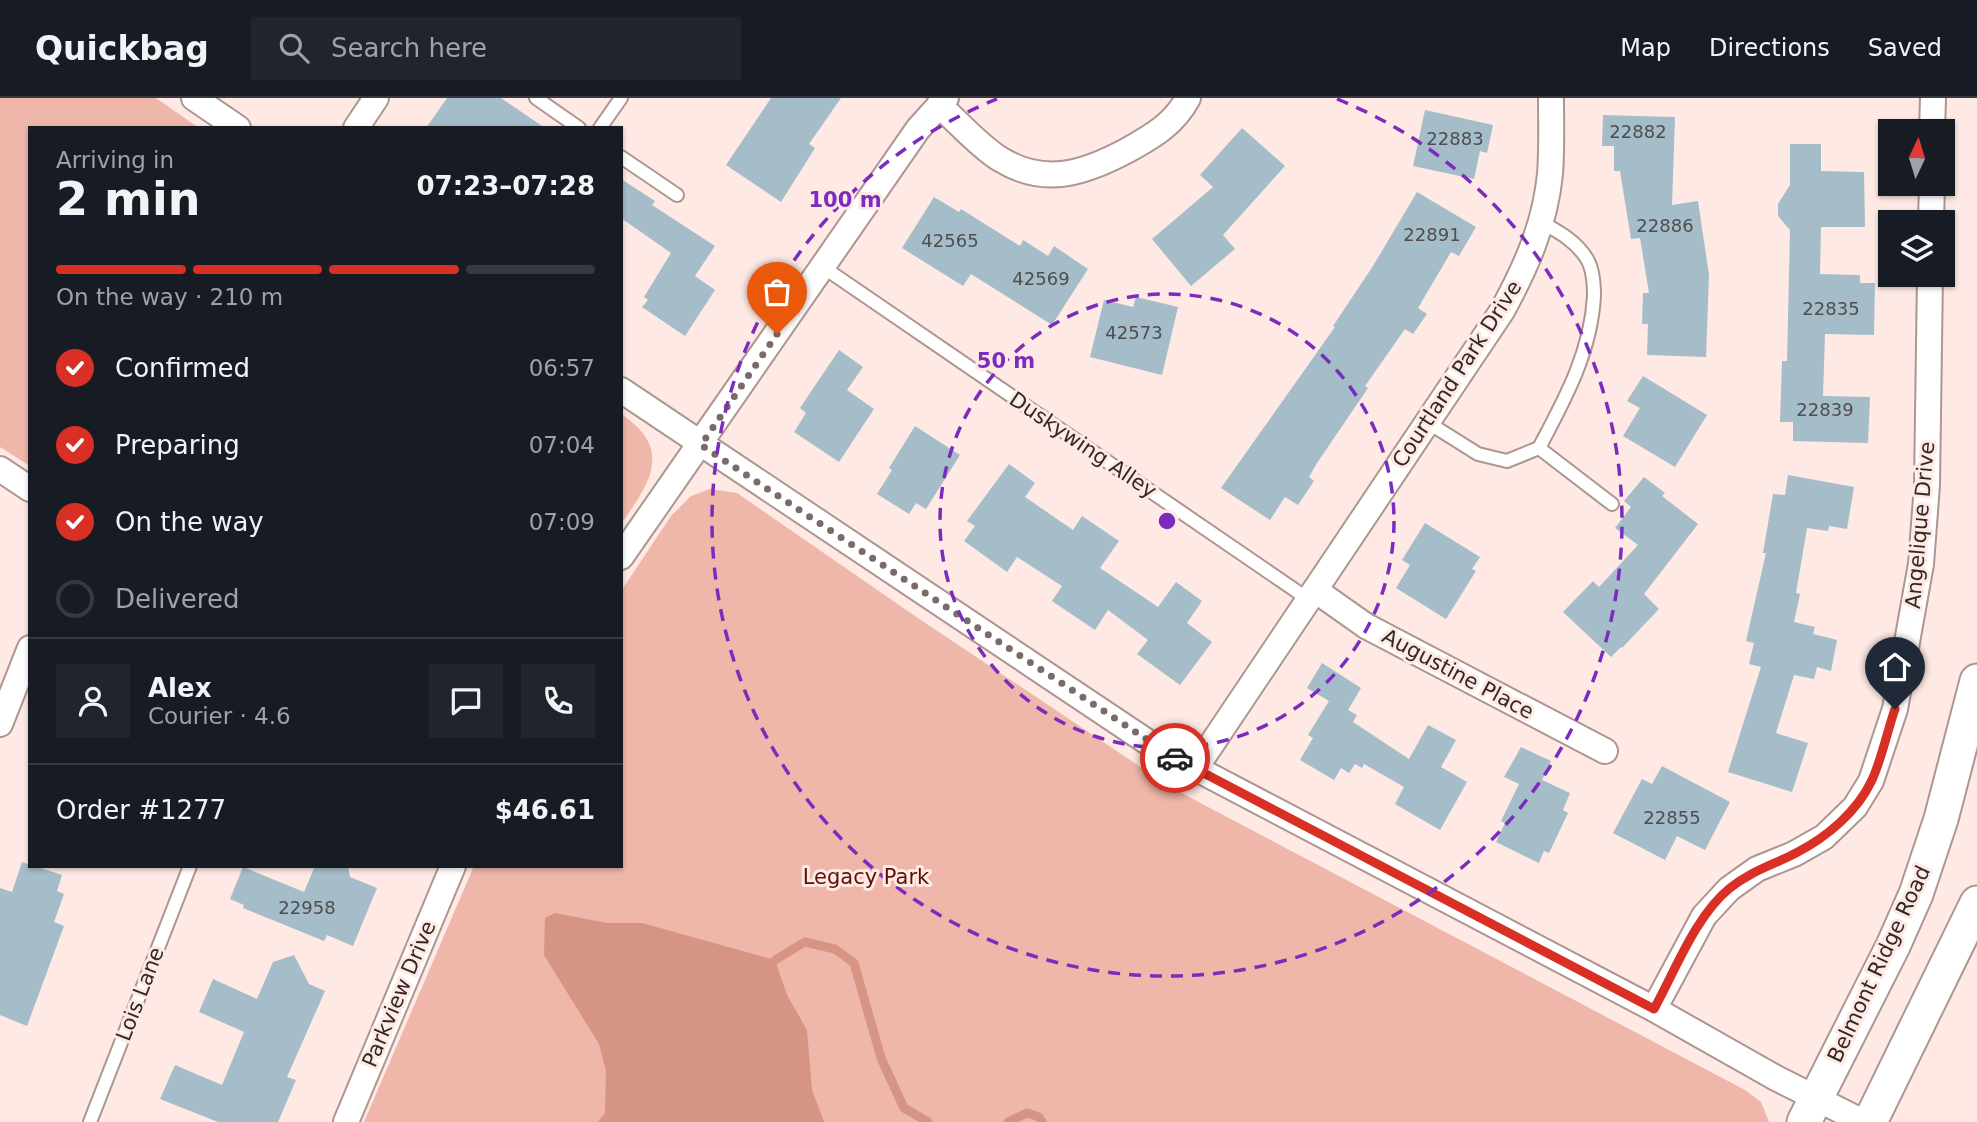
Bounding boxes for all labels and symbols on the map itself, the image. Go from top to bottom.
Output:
north arrow [1878,119,1955,196]
house number: 22882 [1609,121,1667,142]
house number: 22883 [1426,128,1484,149]
text: 100 m [808,188,882,212]
house number: 22886 [1636,215,1694,236]
house number: 22891 [1403,224,1461,245]
house number: 42565 [921,230,979,251]
pin [747,262,807,334]
house number: 42569 [1012,268,1070,289]
street label: Courtland Park Drive [1388,276,1526,472]
house number: 22835 [1802,298,1860,319]
house number: 42573 [1105,322,1163,343]
text: 50 m [977,349,1035,373]
street label: Duskywing Alley [1005,387,1161,503]
house number: 22839 [1796,399,1854,420]
street label: Angelique Drive [1901,440,1939,610]
centre of rings [1155,509,1179,533]
street label: Augustine Place [1378,624,1538,724]
pin [1865,637,1925,709]
courier [1140,723,1210,793]
house number: 22855 [1643,807,1701,828]
street label: Belmont Ridge Road [1823,862,1935,1066]
park label: Legacy Park [803,865,930,889]
house number: 22958 [278,897,336,918]
street label: Parkview Drive [357,917,441,1071]
street label: Lois Lane [111,944,169,1044]

